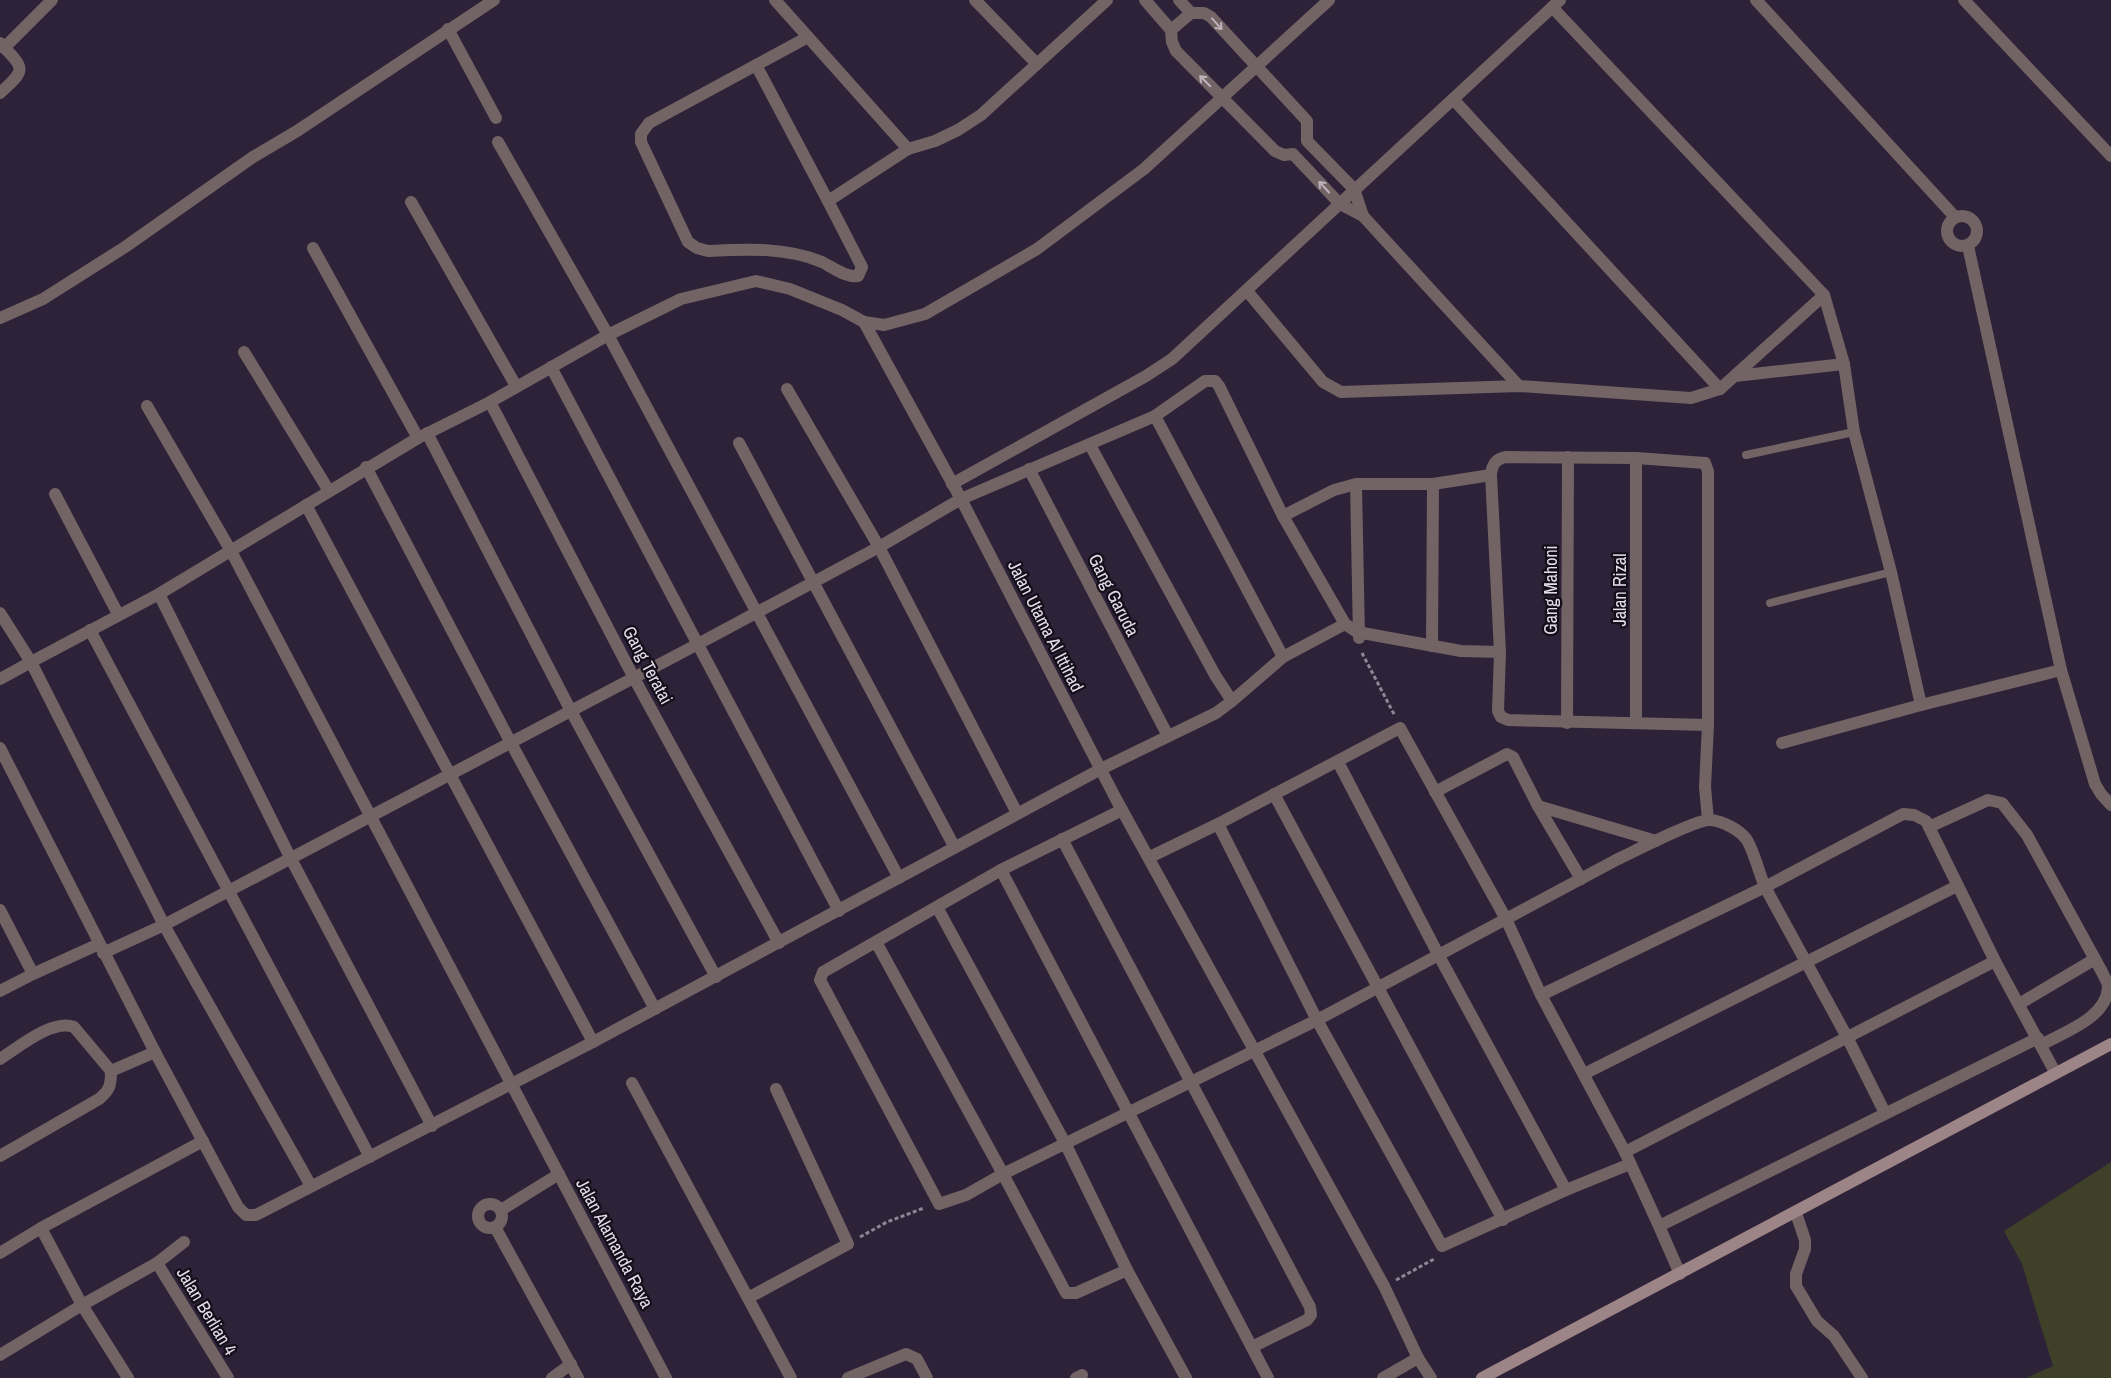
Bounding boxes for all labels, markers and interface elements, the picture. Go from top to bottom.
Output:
one-way arrow [1212,18,1223,31]
one-way arrow [1199,75,1212,87]
one-way arrow [1318,181,1330,194]
street label: Gang Mahoni [1538,545,1563,635]
street label: Gang Garuda [1083,549,1145,641]
street label: Jalan Rizal [1607,553,1632,627]
street label: Jalan Utama Al Ittihad [1002,556,1090,696]
street label: Gang Teratai [617,622,679,708]
street label: Jalan Alamanda Raya [570,1174,660,1312]
street label: Jalan Berlian 4 [171,1262,243,1360]

